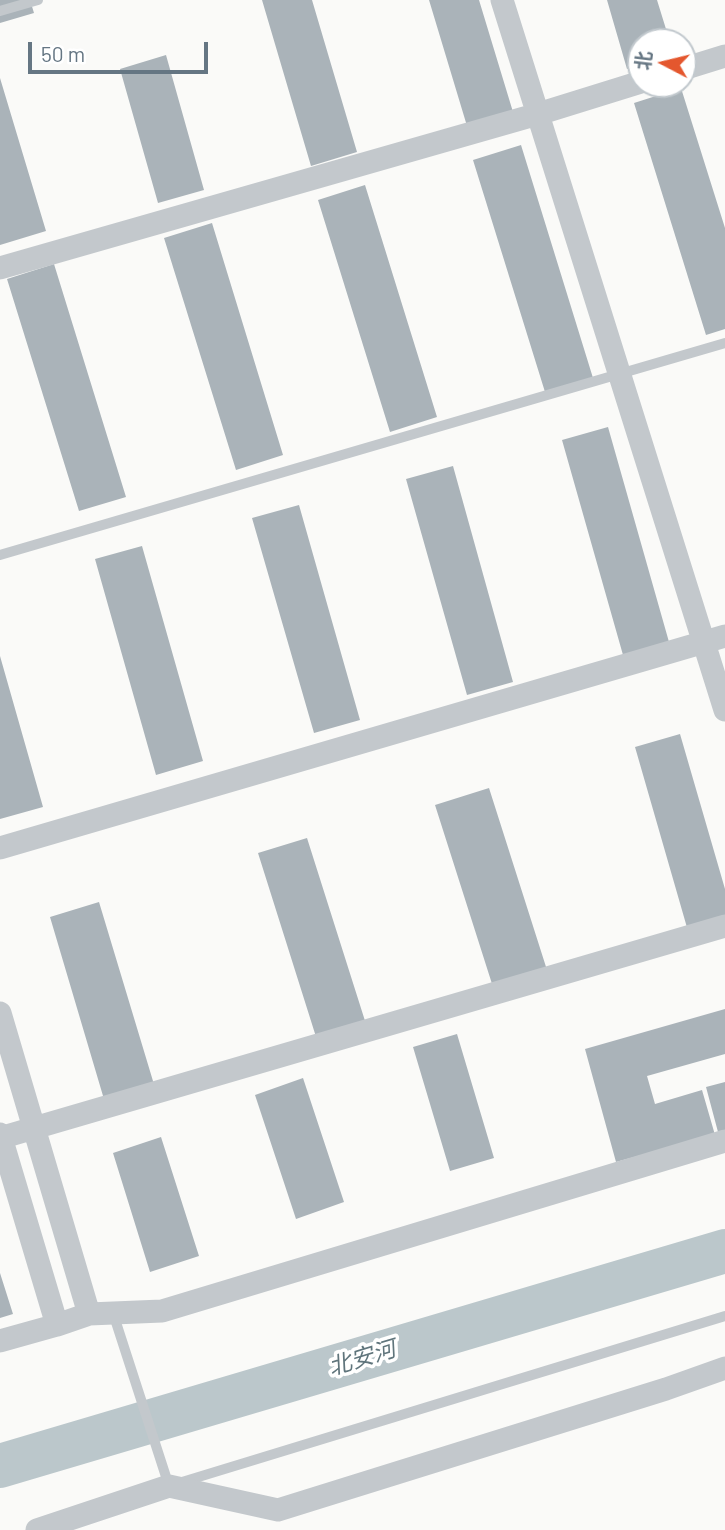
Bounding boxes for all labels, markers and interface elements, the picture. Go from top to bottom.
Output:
scale bar [32,28,212,72]
north arrow [627,28,697,98]
text: 50 m [41,41,85,66]
text: 北 [630,50,655,71]
water label: 北安河 [325,1335,399,1381]

